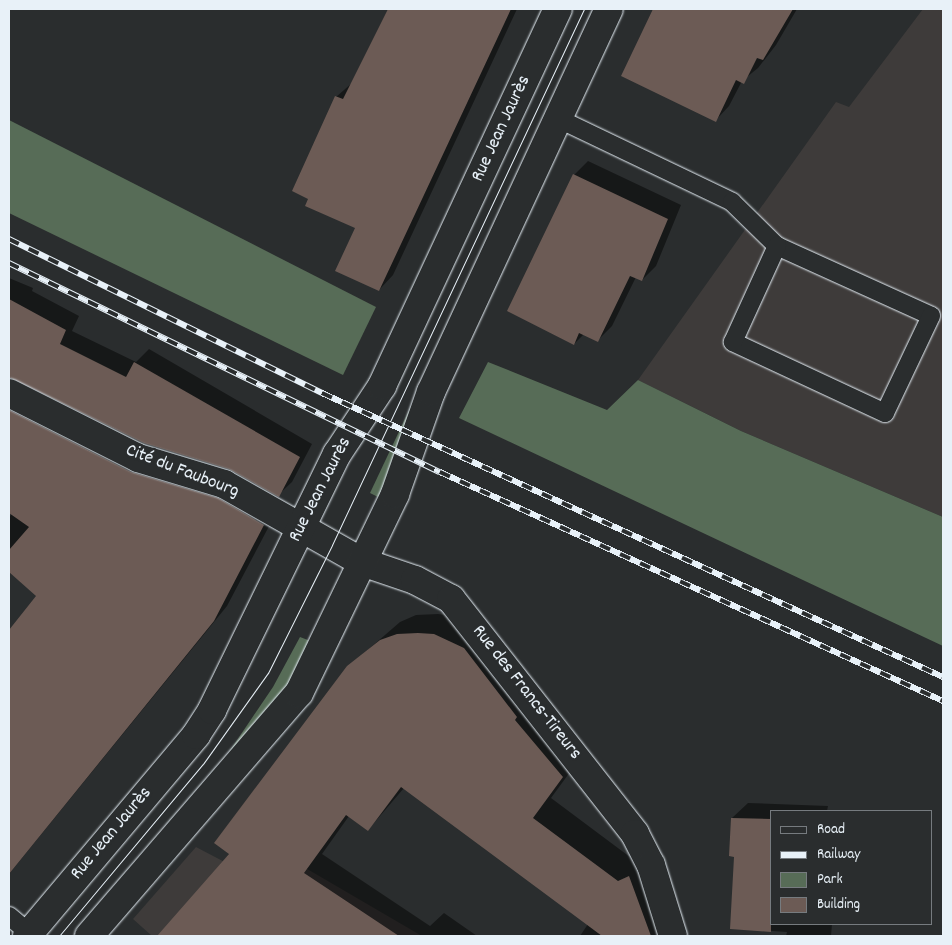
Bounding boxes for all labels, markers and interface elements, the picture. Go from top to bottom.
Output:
street label: Rue Jean Jaurès [467,72,537,186]
street label: Rue Jean Jaurès [285,434,357,546]
street label: Cité du Faubourg [122,440,242,504]
street label: Rue des Francs-Tireurs [466,621,586,765]
street label: Rue Jean Jaurès [66,783,158,885]
legend [770,810,932,925]
text: Road [817,819,845,841]
text: Railway [817,844,860,866]
text: Park [817,869,843,891]
text: Building [817,894,860,916]

